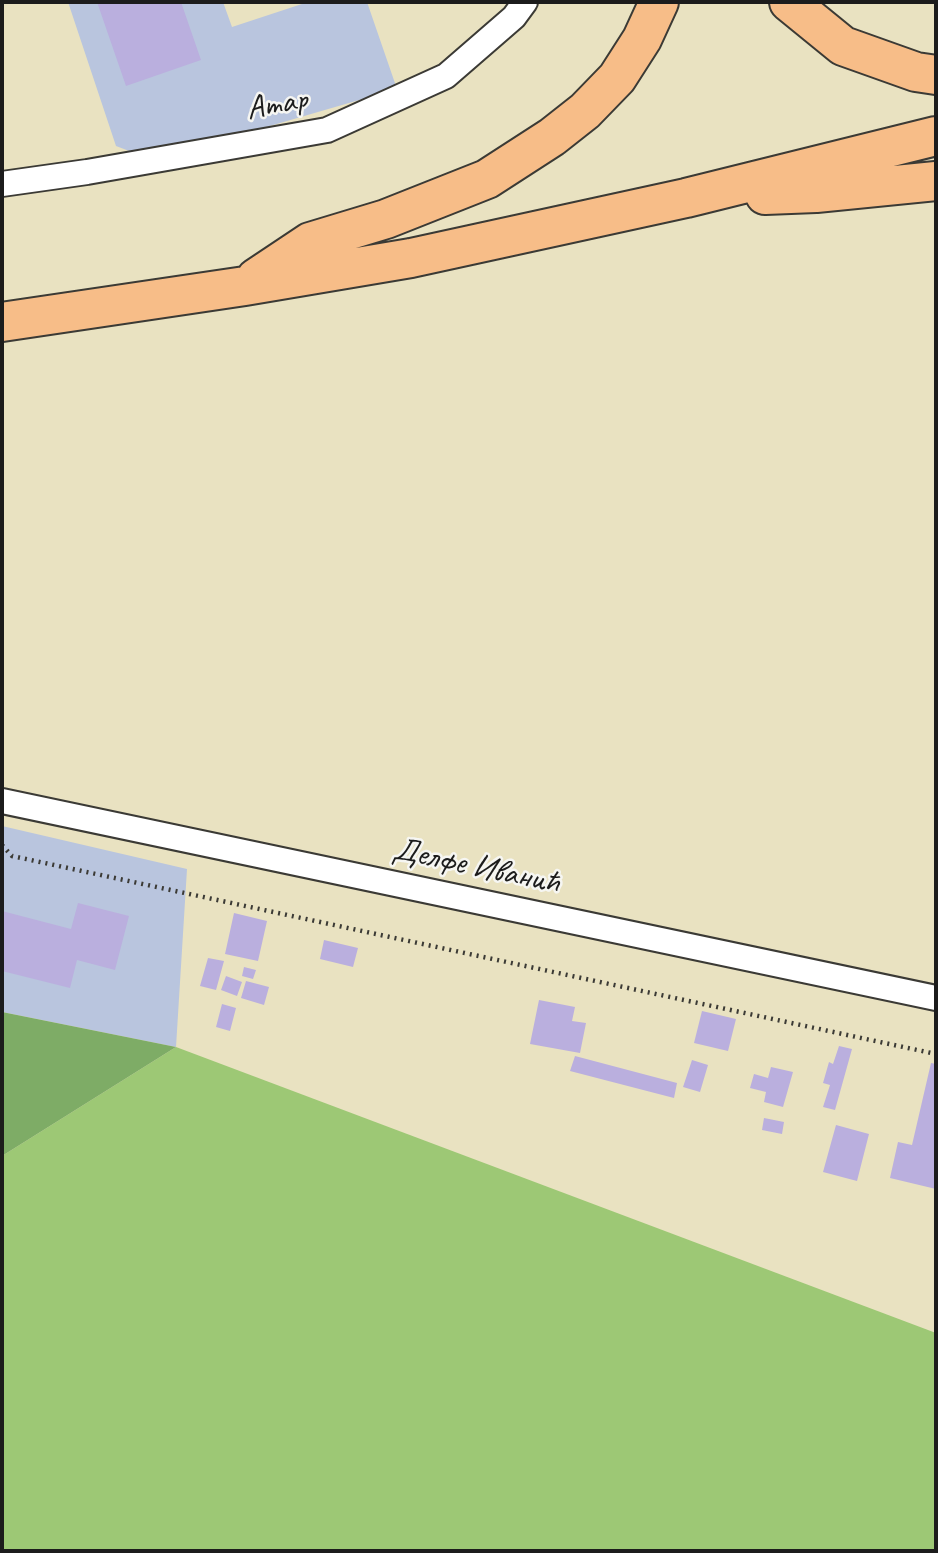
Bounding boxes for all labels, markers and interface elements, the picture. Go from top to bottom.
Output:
street label: Атар [243,80,311,130]
street label: Делфе Иванић [389,830,563,904]

